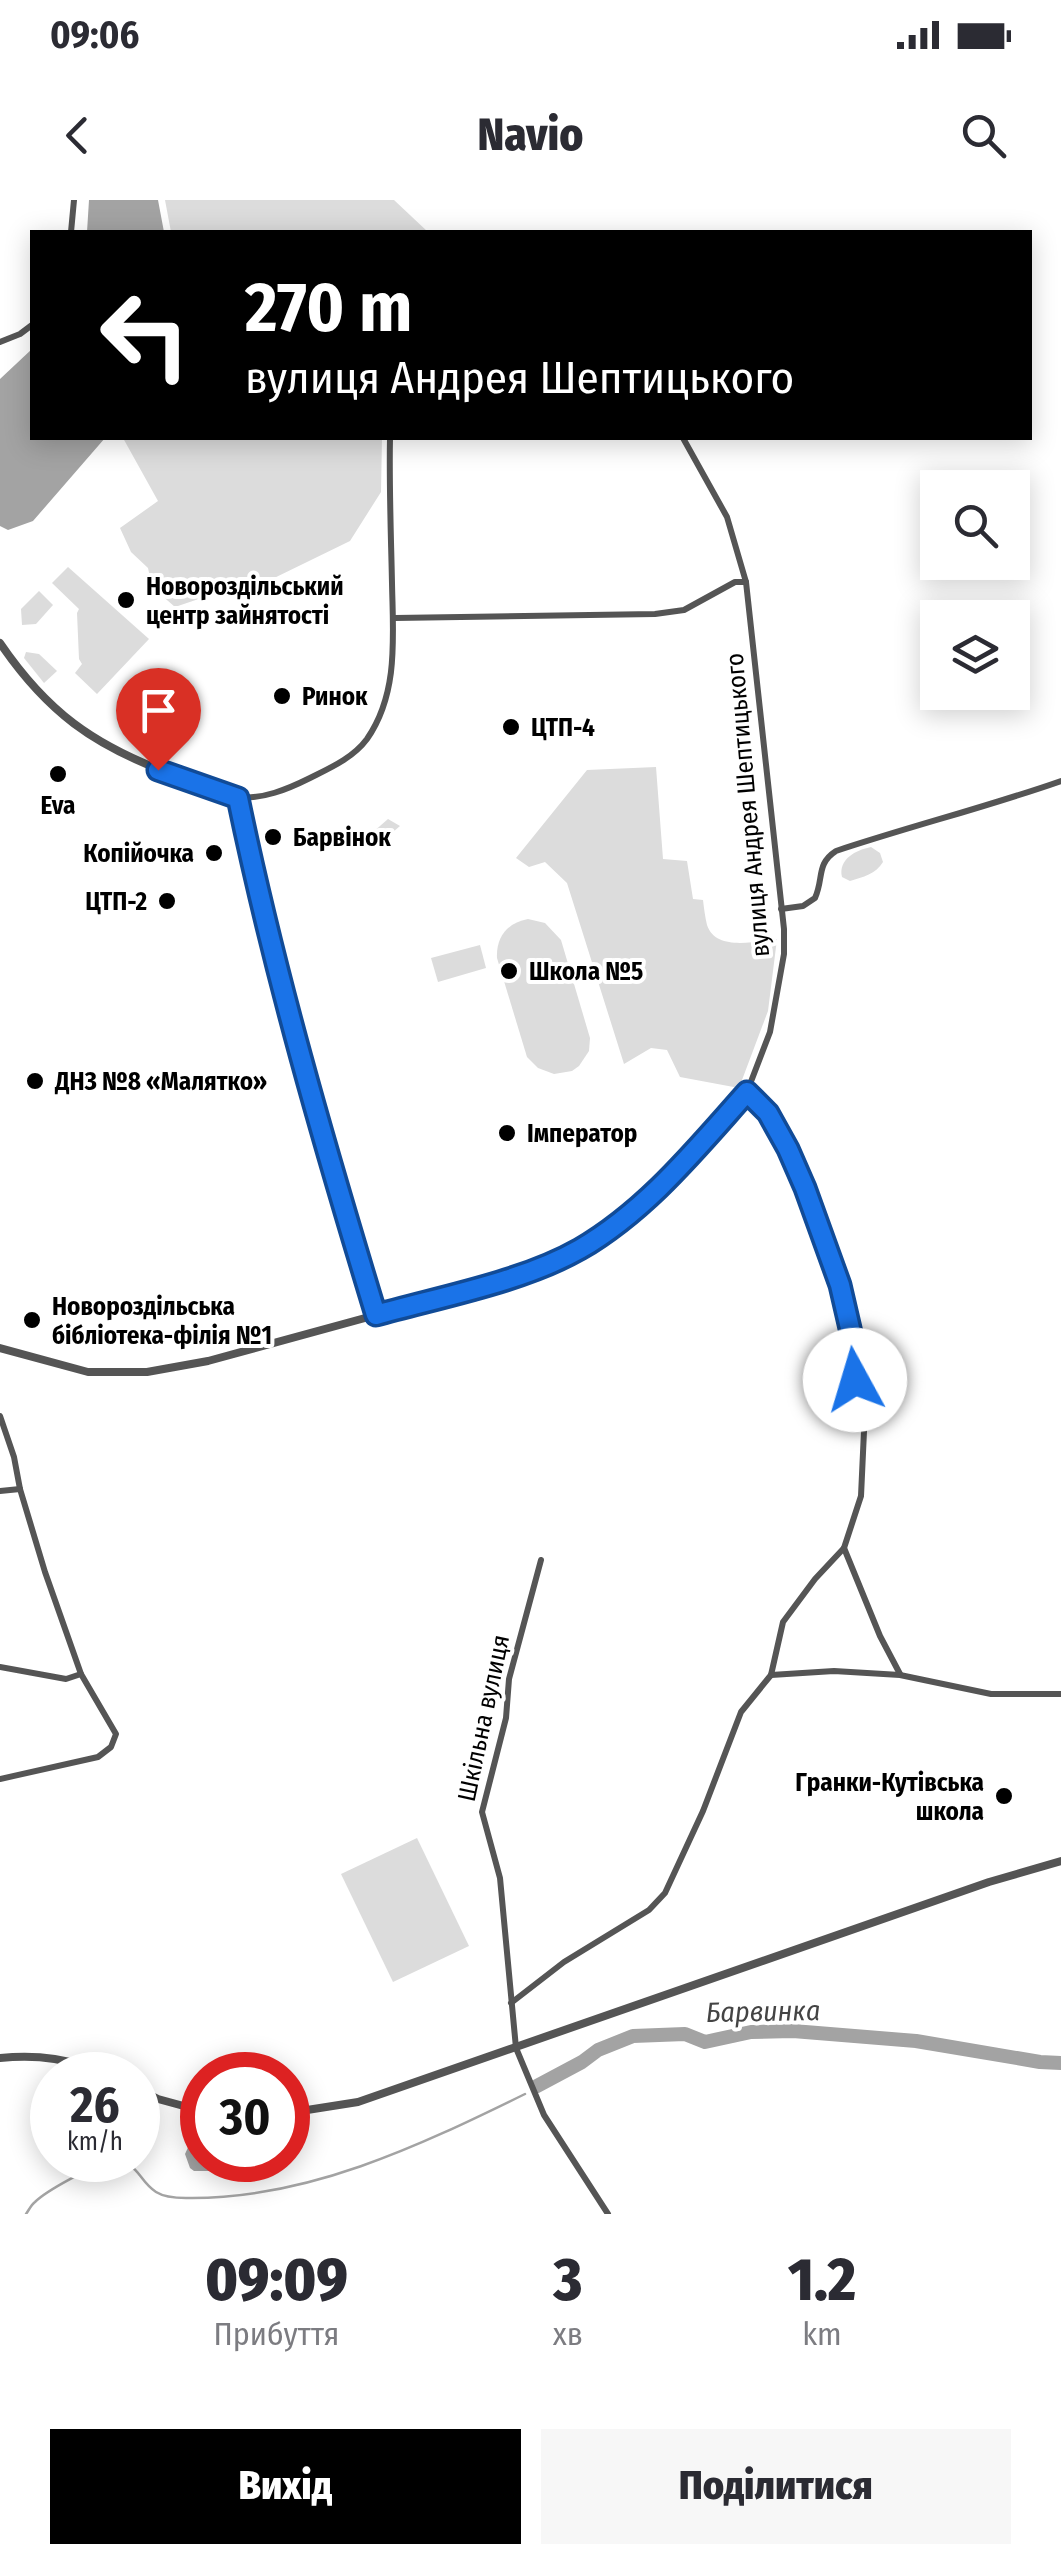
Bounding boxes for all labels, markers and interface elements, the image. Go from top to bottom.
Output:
text: 09:06 [50,12,139,58]
icon: back [50,108,105,163]
text: Navio [478,108,583,162]
icon: search [956,108,1011,163]
text: 270 m [245,266,412,350]
icon: left [80,270,210,400]
text: вулиця Андрея Шептицького [245,351,794,405]
map controls [920,470,1030,710]
button: search [920,470,1030,580]
place label: Новороздільський центр зайнятості [146,572,344,631]
marker: Новороздільський центр зайнятості [115,589,137,611]
button: layers [920,600,1030,710]
street label: вулиця Андрея Шептицького [720,652,776,958]
pin [116,668,201,771]
place label: Ринок [302,682,368,712]
icon: arrive [131,683,186,738]
marker: Ринок [271,685,293,707]
place label: ЦТП-4 [531,713,595,743]
marker: ЦТП-4 [500,716,522,738]
marker: Eva [47,763,69,785]
place label: Eva [40,791,76,821]
place label: Барвінок [293,823,391,853]
marker: Барвінок [262,826,284,848]
place label: Копійочка [83,839,194,869]
marker: Копійочка [203,842,225,864]
place label: ЦТП-2 [85,887,147,917]
marker: ЦТП-2 [156,890,178,912]
place label: Школа №5 [529,957,643,987]
marker: Школа №5 [498,960,520,982]
place label: ДНЗ №8 «Малятко» [54,1067,267,1097]
marker: ДНЗ №8 «Малятко» [24,1070,46,1092]
place label: Імператор [527,1119,637,1149]
marker: Імператор [496,1122,518,1144]
place label: Новороздільська бібліотека-філія №1 [52,1292,272,1351]
marker: Новороздільська бібліотека-філія №1 [21,1309,43,1331]
position arrow [803,1328,907,1432]
street label: Шкільна вулиця [452,1632,516,1804]
place label: Гранки-Кутівська школа [795,1768,984,1827]
marker: Гранки-Кутівська школа [993,1785,1015,1807]
water label: Барвинка [705,1994,821,2029]
speed limit sign: 30 [180,2052,310,2182]
text: 26 [70,2075,120,2135]
text: km/h [67,2127,123,2157]
text: 09:09 [205,2244,348,2316]
text: 3 [554,2244,582,2316]
text: 1.2 [788,2244,856,2316]
text: Прибуття [214,2315,339,2353]
text: хв [553,2315,583,2353]
text: km [802,2315,842,2353]
button: Вихід [50,2429,521,2544]
button: Поділитися [541,2429,1011,2544]

